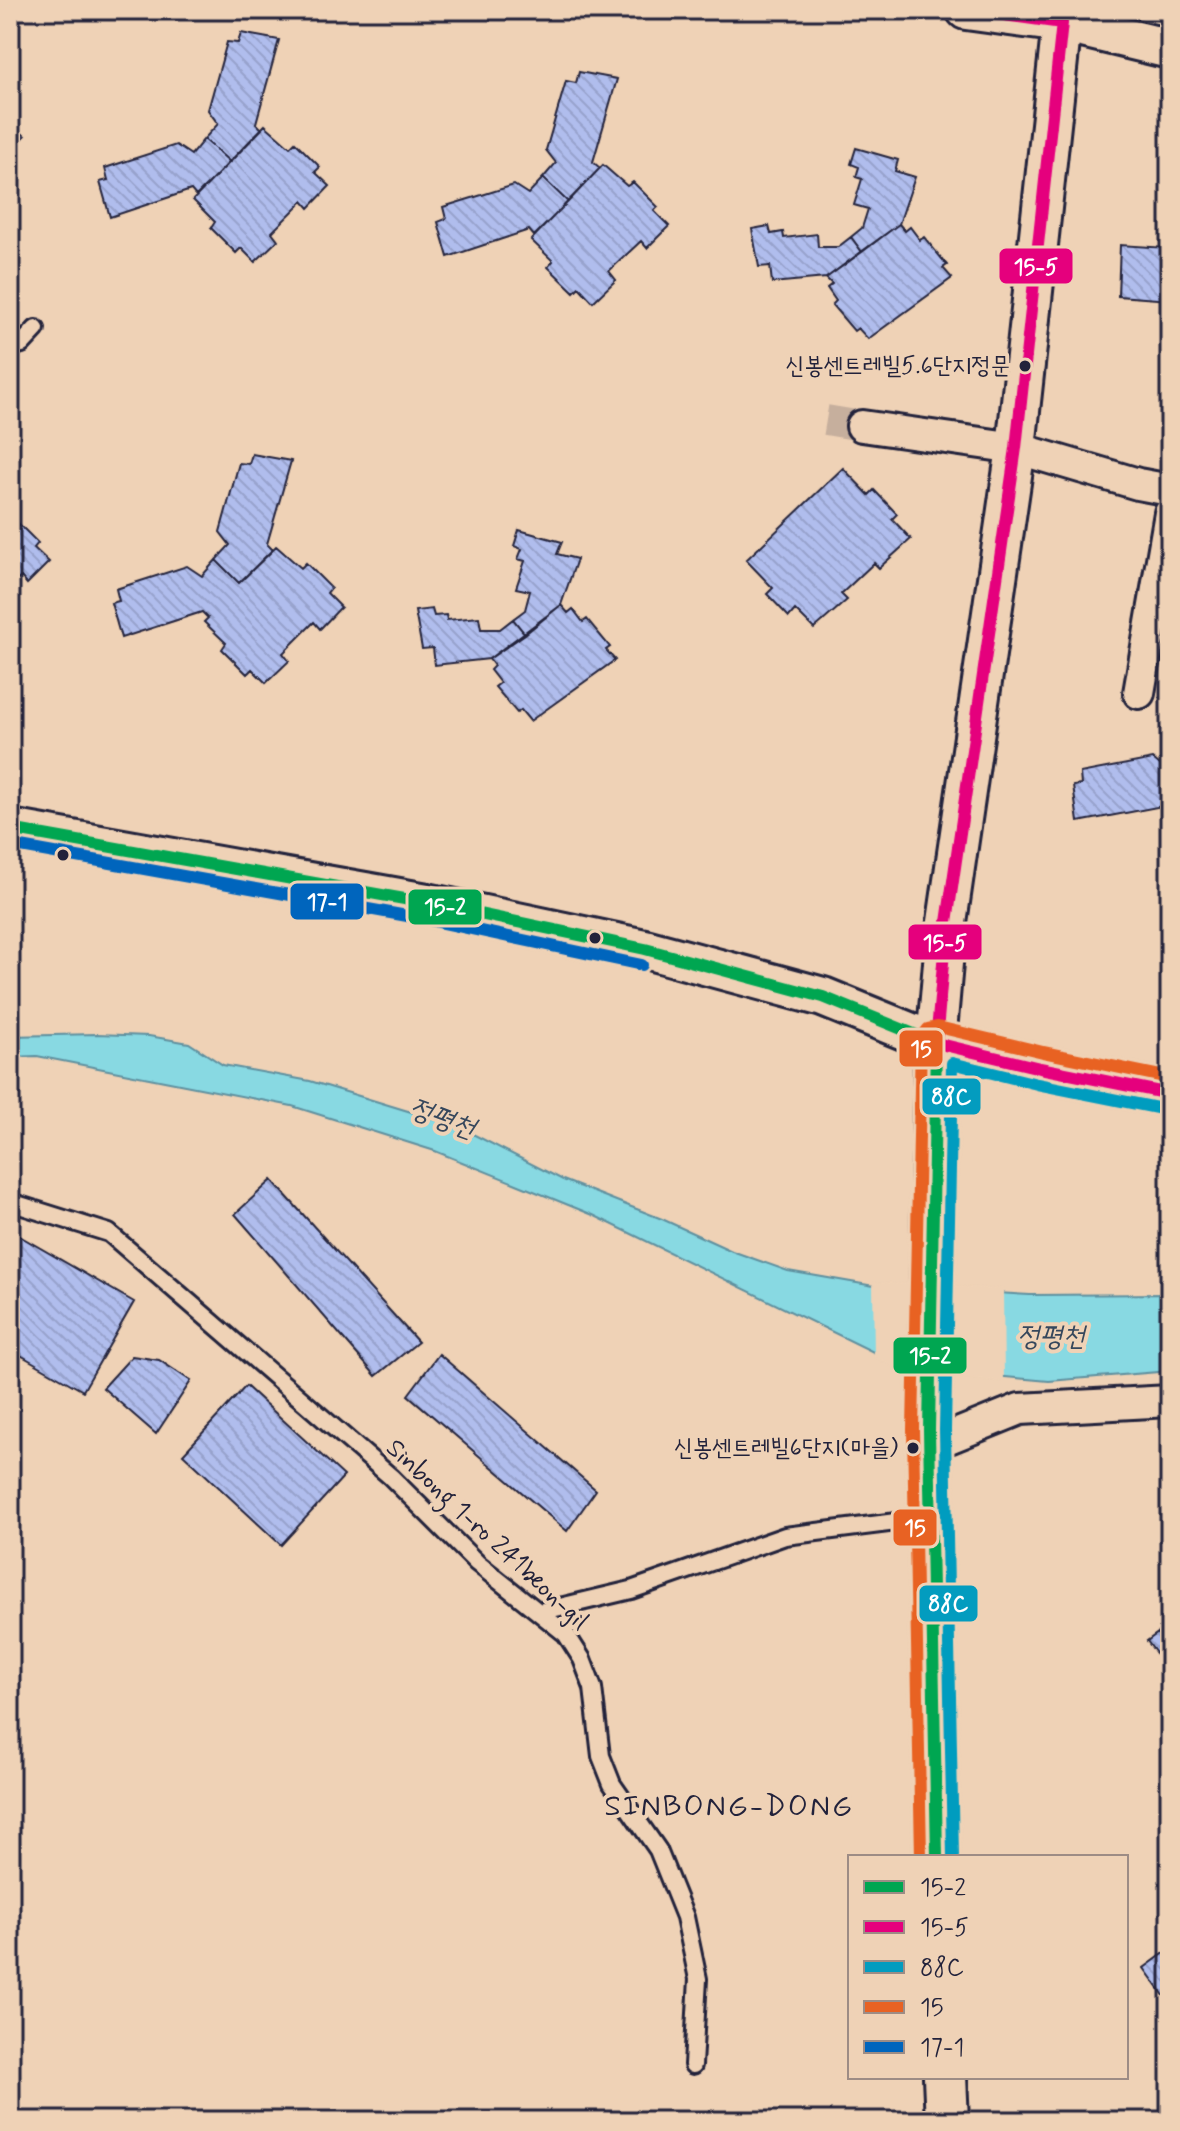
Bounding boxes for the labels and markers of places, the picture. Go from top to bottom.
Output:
place label: 신봉센트레빌5.6단지정문 [785,351,1010,382]
marker: 신봉센트레빌5.6단지정문 [1017,358,1033,374]
unlabelled marker [55,847,71,863]
unlabelled marker [587,930,603,946]
place label: 신봉센트레빌6단지(마을) [674,1433,898,1464]
marker: 신봉센트레빌6단지(마을) [905,1440,921,1456]

